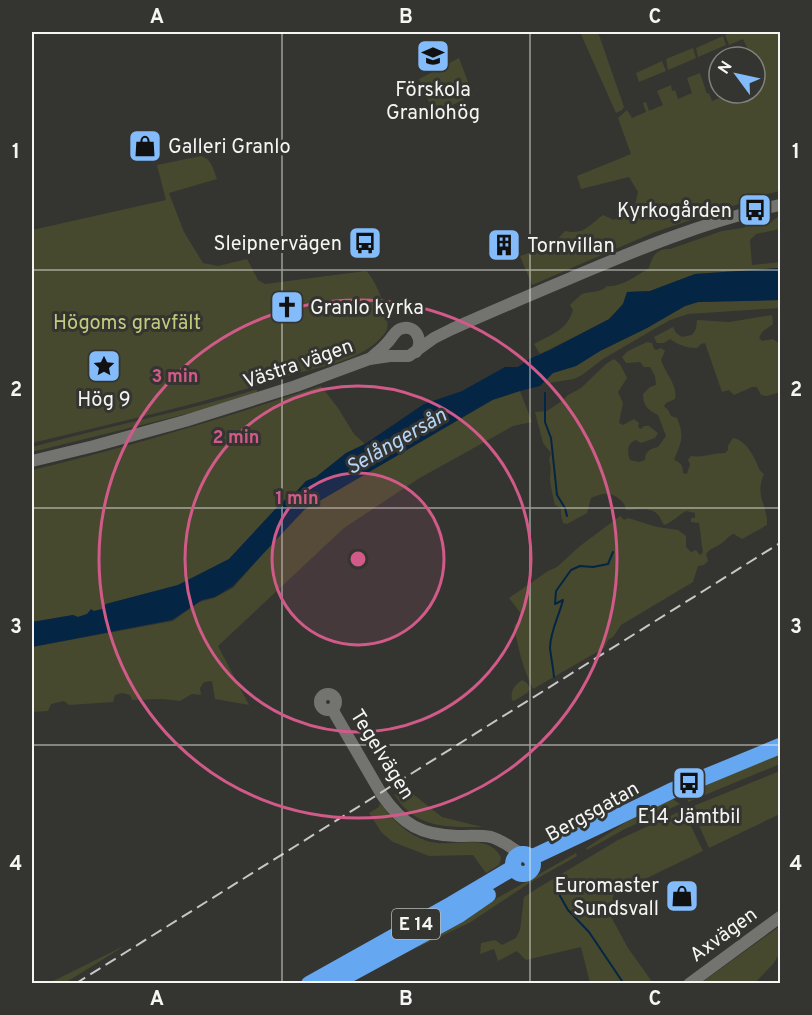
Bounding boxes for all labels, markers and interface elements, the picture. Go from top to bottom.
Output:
text: A [150,5,164,31]
text: B [399,5,413,31]
text: C [649,5,661,31]
school or university icon: Förskola Granlohög [415,38,451,74]
north arrow [707,45,767,105]
text: N [715,58,738,78]
place label: Förskola Granlohög [386,78,480,127]
shop icon: Galleri Granlo [127,128,163,164]
place label: Galleri Granlo [168,135,291,161]
text: 1 [12,140,20,166]
text: 1 [792,140,800,166]
bus stop icon: Kyrkogården [737,192,773,228]
place label: Kyrkogården [617,199,732,225]
bus stop icon: Sleipnervägen [347,225,383,261]
building icon: Tornvillan [486,227,522,263]
place label: Sleipnervägen [214,232,342,258]
place label: Tornvillan [527,234,615,260]
church icon: Granlo kyrka [269,289,305,325]
place label: Granlo kyrka [310,296,424,322]
park label: Högoms gravfält [53,311,201,337]
street label: Västra vägen [240,334,357,396]
place icon: Hög 9 [86,348,122,384]
text: 3 min [152,366,198,389]
text: 2 [10,378,22,404]
text: 2 [790,378,802,404]
place label: Hög 9 [77,388,131,414]
water label: Selångersån [342,402,452,482]
text: 2 min [212,427,260,450]
text: 1 min [275,488,319,511]
centre of rings [348,549,368,569]
text: 3 [10,615,22,641]
text: 3 [790,615,802,641]
street label: Tegelvägen [343,705,419,805]
bus stop icon: E14 Jämtbil [671,765,707,801]
street label: Bergsgatan [542,776,644,849]
place label: E14 Jämtbil [638,805,740,831]
text: 4 [10,852,22,878]
text: 4 [790,852,802,878]
place label: Euromaster Sundsvall [554,874,659,923]
shop icon: Euromaster Sundsvall [664,878,700,914]
street label: Axvägen [685,902,763,969]
road number: E 14 [392,909,440,939]
text: A [150,987,164,1013]
text: B [399,987,413,1013]
text: C [649,987,661,1013]

